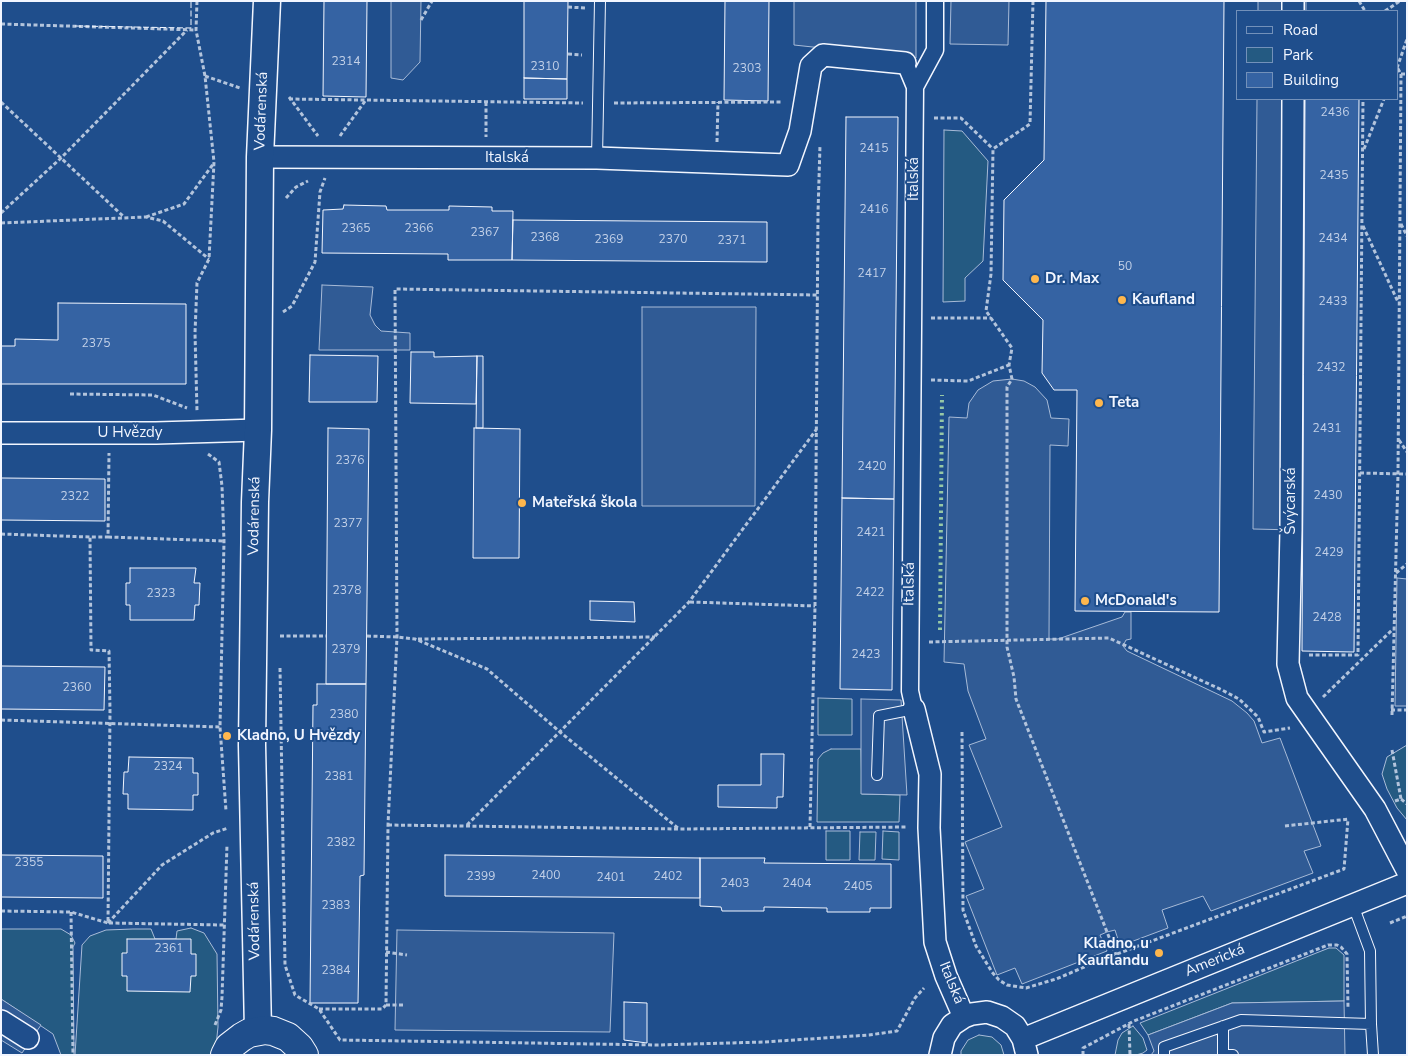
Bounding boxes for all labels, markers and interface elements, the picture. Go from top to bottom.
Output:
legend [1236,10,1398,100]
text: Road [1283,20,1318,40]
text: Park [1283,45,1313,65]
house number: 2314 [332,55,360,69]
house number: 2310 [531,60,559,74]
house number: 2303 [733,62,761,76]
text: Building [1283,70,1339,90]
street label: Vodárenská [252,71,272,151]
house number: 2436 [1321,106,1349,120]
house number: 2415 [860,142,888,156]
street label: Italská [485,149,529,167]
street label: Italská [905,157,923,201]
house number: 2435 [1320,169,1348,183]
house number: 2416 [860,203,888,217]
house number: 2365 [342,222,370,236]
house number: 2366 [405,222,433,236]
house number: 2367 [471,226,499,240]
house number: 2368 [531,231,559,245]
house number: 2434 [1319,232,1347,246]
house number: 2369 [595,233,623,247]
house number: 2370 [659,233,687,247]
house number: 2371 [718,234,746,248]
house number: 50 [1118,260,1132,274]
house number: 2417 [858,267,886,281]
place label: Dr. Max [1045,270,1099,288]
marker: Dr. Max [1029,273,1041,285]
place label: Kaufland [1132,291,1195,309]
marker: Kaufland [1116,294,1128,306]
house number: 2433 [1319,295,1347,309]
house number: 2375 [82,337,110,351]
house number: 2432 [1317,361,1345,375]
place label: Teta [1109,394,1139,412]
marker: Teta [1093,397,1105,409]
house number: 2431 [1313,422,1341,436]
street label: U Hvězdy [97,424,163,442]
house number: 2376 [336,454,364,468]
house number: 2420 [858,460,886,474]
street label: Švýcarská [1282,467,1300,535]
street label: Vodárenská [245,476,265,556]
house number: 2430 [1314,489,1342,503]
house number: 2322 [61,490,89,504]
place label: Mateřská škola [532,494,637,512]
marker: Mateřská škola [516,497,528,509]
house number: 2377 [334,517,362,531]
house number: 2421 [857,526,885,540]
house number: 2429 [1315,546,1343,560]
street label: Italská [901,562,919,606]
house number: 2378 [333,584,361,598]
house number: 2422 [856,586,884,600]
house number: 2323 [147,587,175,601]
place label: McDonald's [1095,592,1177,610]
marker: McDonald's [1079,595,1091,607]
house number: 2428 [1313,611,1341,625]
house number: 2379 [332,643,360,657]
house number: 2423 [852,648,880,662]
house number: 2360 [63,681,91,695]
house number: 2380 [330,708,358,722]
place label: Kladno, U Hvězdy [237,727,360,745]
marker: Kladno, U Hvězdy [221,730,233,742]
house number: 2324 [154,760,182,774]
house number: 2381 [325,770,353,784]
house number: 2382 [327,836,355,850]
house number: 2355 [15,856,43,870]
house number: 2400 [532,869,560,883]
house number: 2399 [467,870,495,884]
house number: 2402 [654,870,682,884]
house number: 2401 [597,871,625,885]
house number: 2403 [721,877,749,891]
house number: 2404 [783,877,811,891]
house number: 2405 [844,880,872,894]
street label: Vodárenská [245,881,265,961]
house number: 2383 [322,899,350,913]
place label: Kladno, u Kauflandu [1077,935,1149,970]
street label: Americká [1182,941,1248,981]
house number: 2361 [155,942,183,956]
marker: Kladno, u Kauflandu [1153,947,1165,959]
street label: Italská [934,959,968,1007]
house number: 2384 [322,964,350,978]

